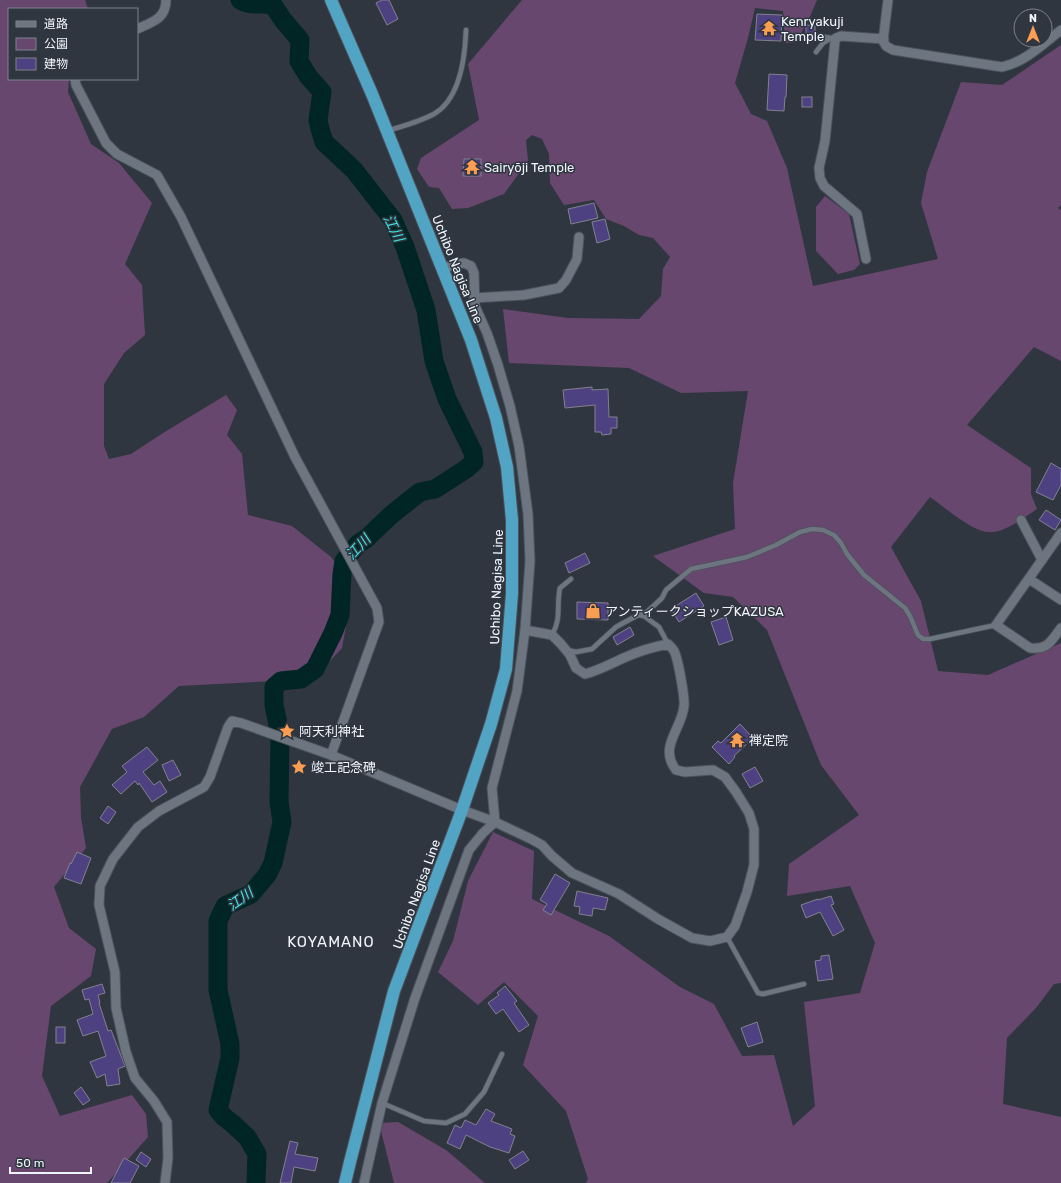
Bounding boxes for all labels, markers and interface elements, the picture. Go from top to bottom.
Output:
legend [8,8,138,80]
north arrow [1013,8,1053,48]
text: N [1029,12,1037,25]
place label: Kenryakuji Temple [781,14,844,44]
text: 道路 [44,17,68,31]
temple icon: Kenryakuji Temple [760,19,778,37]
text: 公園 [44,37,68,51]
text: 建物 [44,57,68,71]
temple icon: Sairyōji Temple [463,158,481,176]
place label: Sairyōji Temple [484,160,574,175]
water label: 江川 [380,212,408,246]
street label: Uchibo Nagisa Line [428,213,486,326]
street label: Uchibo Nagisa Line [487,529,507,645]
water label: 江川 [343,530,375,563]
shop icon: アンティークショップKAZUSA [584,602,602,620]
place label: アンティークショップKAZUSA [605,604,784,619]
place icon: 阿天利神社 [278,722,296,740]
place label: 阿天利神社 [299,724,364,739]
temple icon: 禅定院 [728,731,746,749]
place label: 禅定院 [749,733,788,748]
place icon: 竣工記念碑 [290,758,308,776]
place label: 竣工記念碑 [311,760,376,775]
street label: Uchibo Nagisa Line [390,837,444,951]
water label: 江川 [224,883,258,914]
district label: KOYAMANO [287,933,375,951]
scale bar [10,1149,91,1175]
text: 50 m [16,1156,44,1170]

